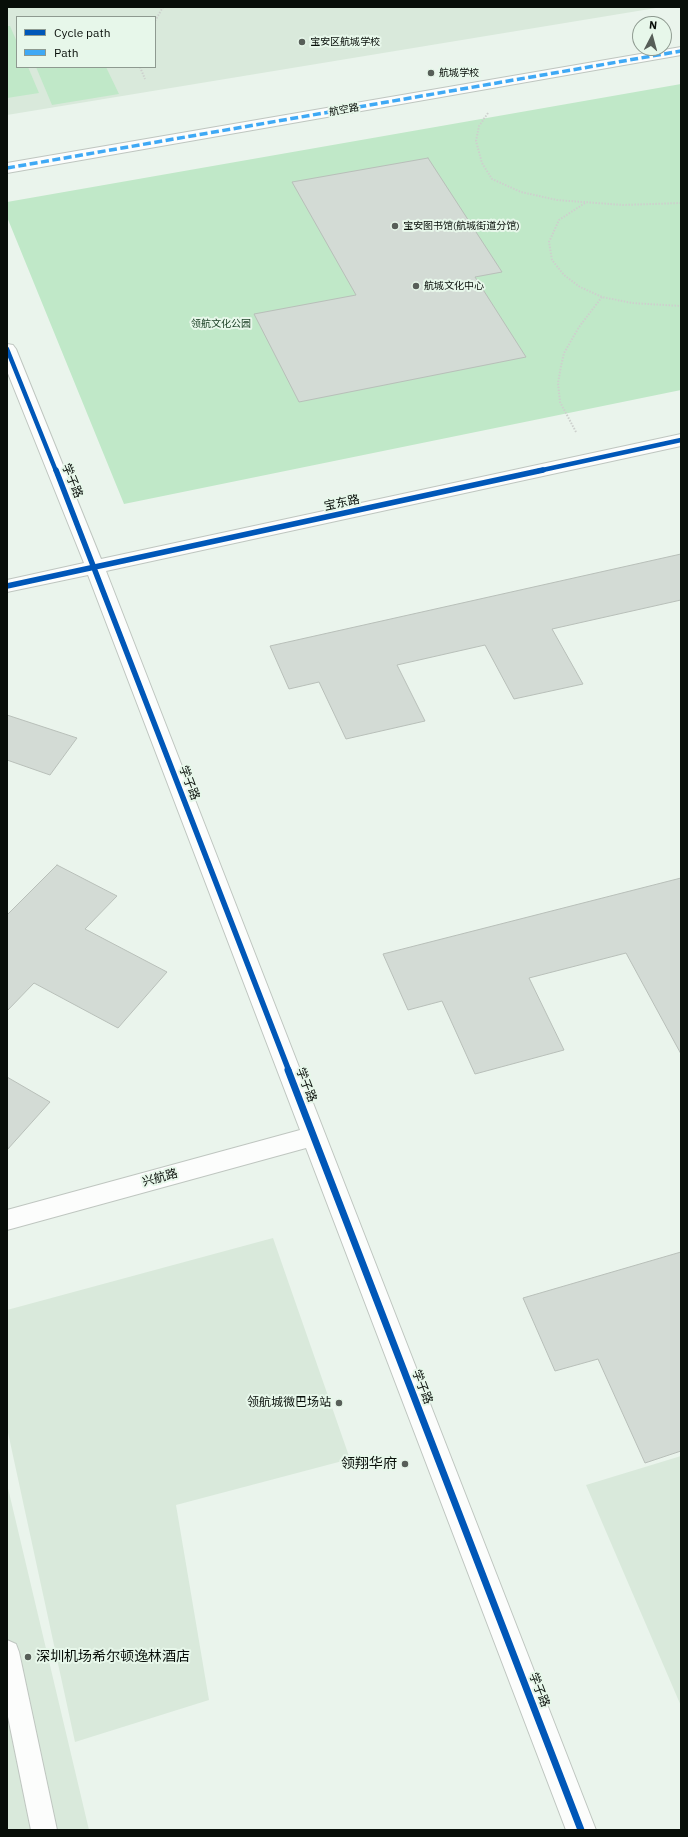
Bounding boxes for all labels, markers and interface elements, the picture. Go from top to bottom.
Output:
legend [16,16,156,68]
north arrow [632,16,672,56]
text: N [648,18,658,32]
text: Cycle path [54,25,111,40]
place label: 宝安区航城学校 [310,36,380,48]
marker: 宝安区航城学校 [297,37,307,47]
text: Path [54,45,79,60]
place label: 航城学校 [439,67,479,79]
marker: 航城学校 [426,68,436,78]
street label: 航空路 [328,101,360,119]
place label: 宝安图书馆(航城街道分馆) [403,220,520,232]
marker: 宝安图书馆(航城街道分馆) [390,221,400,231]
place label: 航城文化中心 [424,280,484,292]
marker: 航城文化中心 [411,281,421,291]
park label: 领航文化公园 [191,318,251,330]
street label: 学子路 [59,462,85,500]
street label: 宝东路 [323,492,361,514]
street label: 学子路 [176,764,202,802]
street label: 学子路 [293,1066,319,1104]
street label: 兴航路 [141,1166,179,1190]
street label: 学子路 [409,1368,435,1406]
place label: 领航城微巴场站 [247,1396,331,1410]
marker: 领航城微巴场站 [334,1398,344,1408]
place label: 领翔华府 [341,1456,397,1472]
marker: 领翔华府 [400,1459,410,1469]
place label: 深圳机场希尔顿逸林酒店 [36,1649,190,1665]
marker: 深圳机场希尔顿逸林酒店 [23,1652,33,1662]
street label: 学子路 [526,1671,552,1709]

